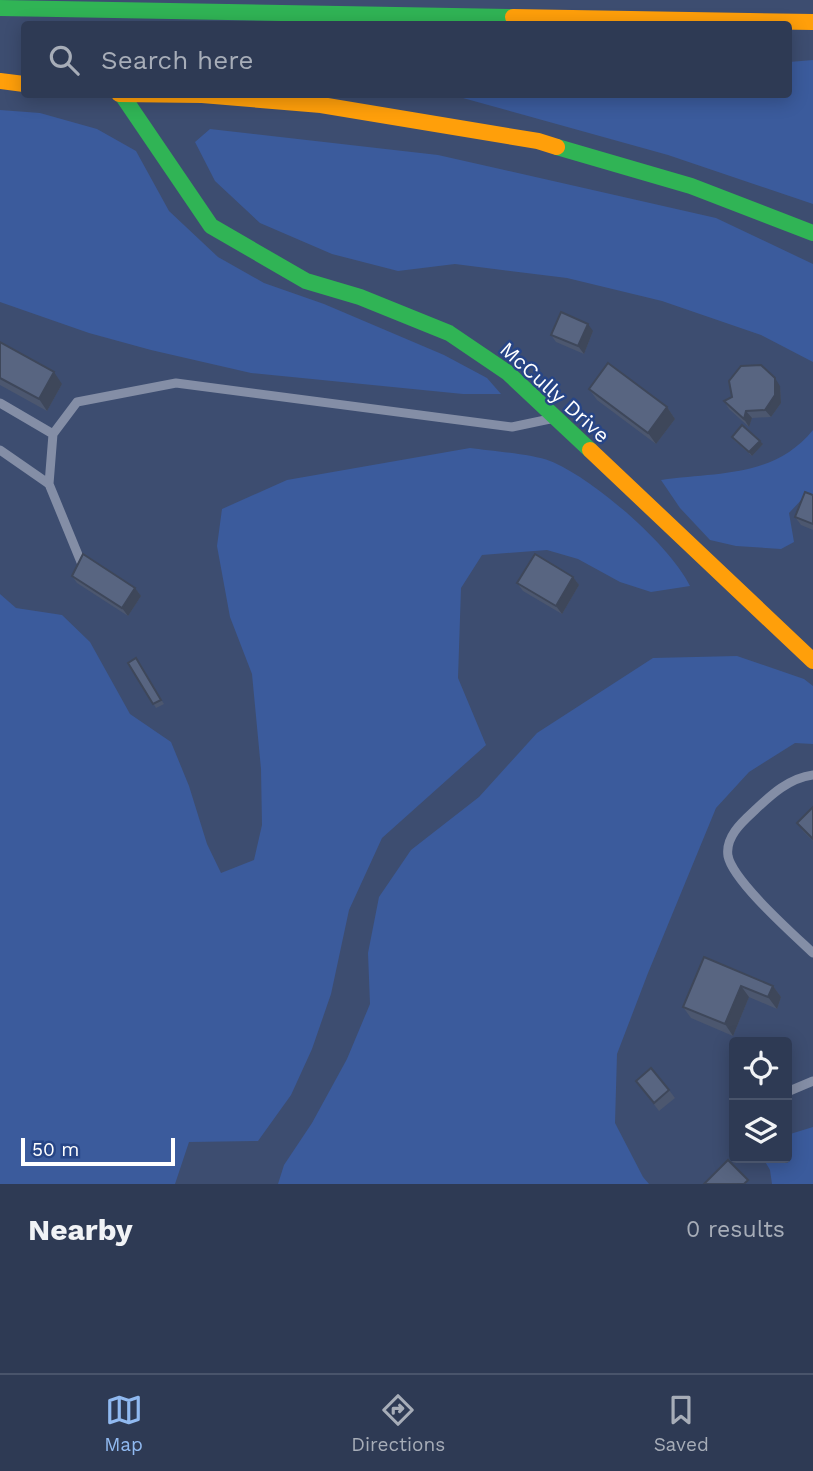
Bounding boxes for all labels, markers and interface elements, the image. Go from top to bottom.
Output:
search box [21,21,792,98]
icon: search [45,41,83,79]
text: Search here [101,45,253,75]
street label: McCully Drive [495,336,615,448]
map controls [729,1037,792,1163]
button: locate [729,1037,792,1100]
button: layers [729,1100,792,1163]
scale bar [21,1135,175,1167]
text: 50 m [32,1138,79,1161]
text: Nearby [28,1212,133,1247]
text: 0 results [686,1216,785,1243]
tab: Map [104,1391,143,1456]
tab: Directions [351,1391,445,1456]
tab: Saved [654,1391,709,1456]

